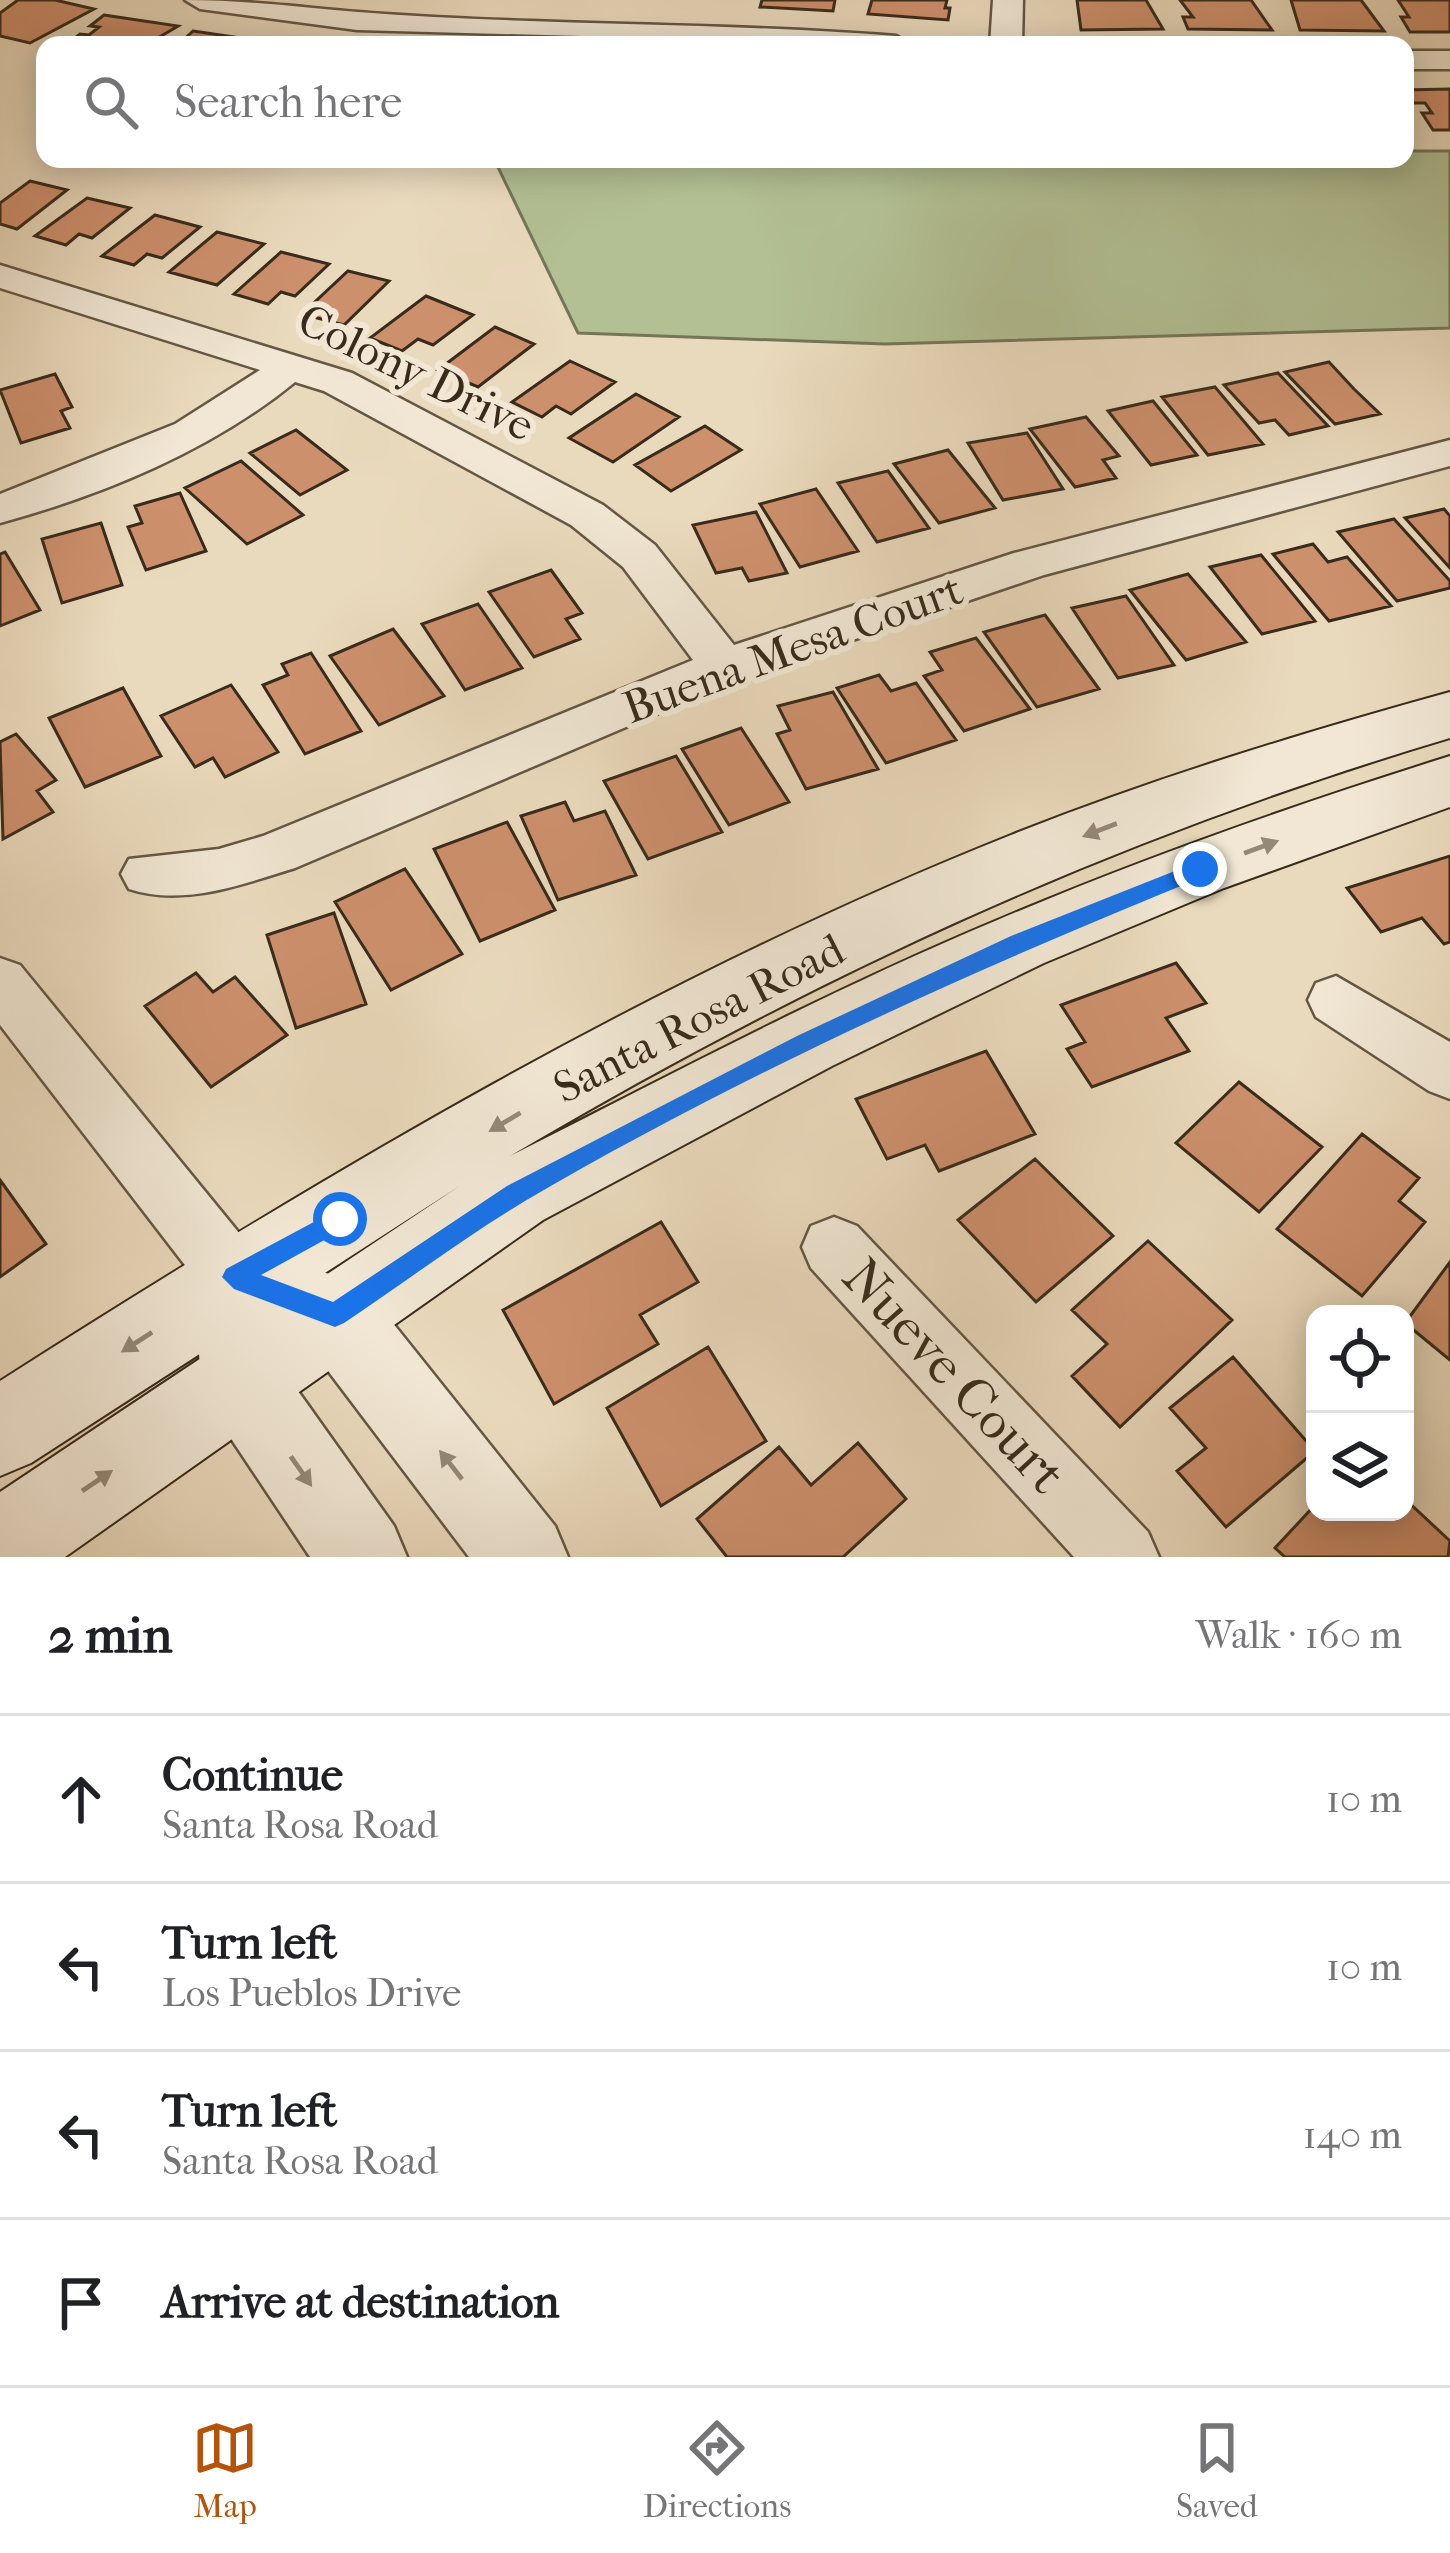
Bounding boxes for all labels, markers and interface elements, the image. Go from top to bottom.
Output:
search box [36,36,1414,168]
icon: search [78,69,144,135]
text: Search here [174,76,402,129]
street label: Colony Drive [289,293,543,453]
street label: Buena Mesa Court [616,563,970,735]
one-way arrow [1081,822,1117,841]
one-way arrow [1244,836,1280,855]
route end [1173,842,1227,896]
street label: Santa Rosa Road [545,923,853,1115]
one-way arrow [488,1111,522,1132]
route start [313,1192,367,1246]
street label: Nueve Court [830,1246,1078,1506]
map controls [1306,1305,1414,1521]
button: locate [1306,1305,1414,1413]
one-way arrow [120,1330,153,1352]
button: layers [1306,1413,1414,1521]
one-way arrow [439,1450,464,1481]
one-way arrow [289,1455,313,1487]
one-way arrow [80,1470,113,1493]
text: 2 min [48,1605,172,1665]
text: Walk · 160 m [1196,1612,1402,1658]
text: Continue [162,1749,343,1802]
icon: ahead [48,1766,114,1832]
text: 10 m [1326,1776,1402,1822]
text: Santa Rosa Road [162,1802,438,1848]
text: Turn left [162,1917,337,1970]
icon: left [48,1934,114,2000]
text: 10 m [1326,1944,1402,1990]
text: Los Pueblos Drive [162,1970,461,2016]
text: Turn left [162,2085,337,2138]
icon: left [48,2102,114,2168]
text: 140 m [1303,2112,1402,2158]
text: Santa Rosa Road [162,2138,438,2184]
icon: arrive [48,2270,114,2336]
text: Arrive at destination [162,2276,559,2329]
tab: Map [192,2415,258,2526]
tab: Directions [643,2415,791,2526]
tab: Saved [1176,2415,1258,2526]

